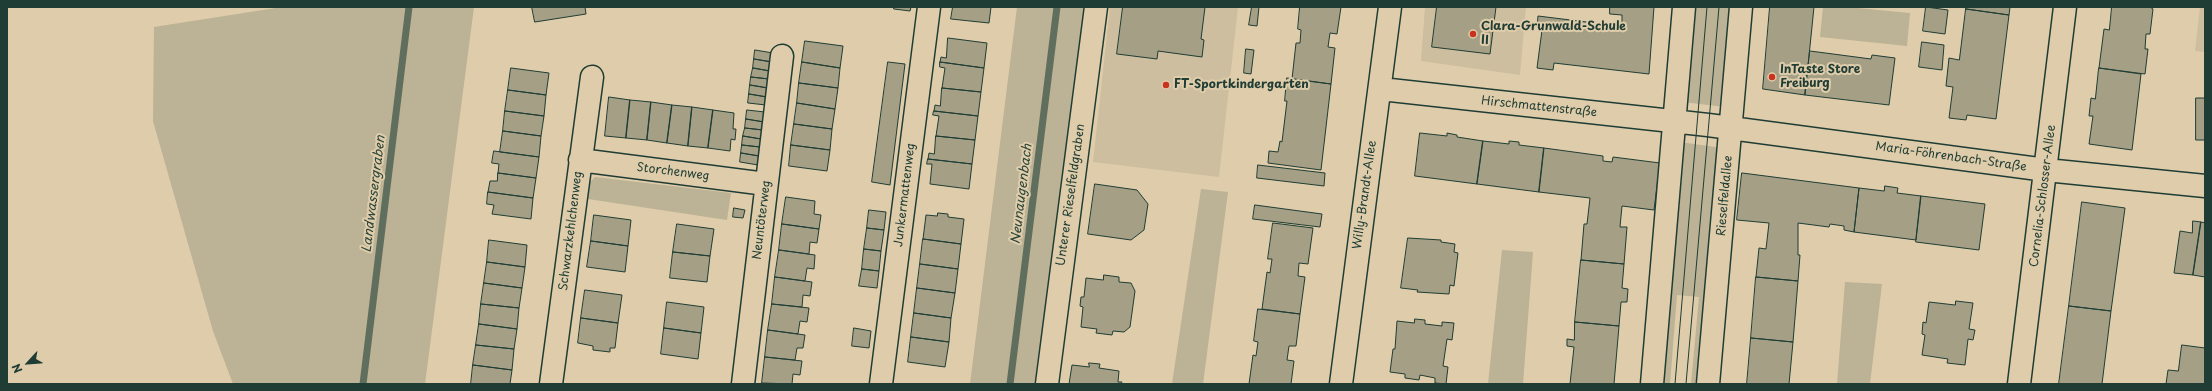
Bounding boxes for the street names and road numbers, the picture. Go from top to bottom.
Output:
street label: Hirschmattenstraße [1480,94,1598,120]
street label: Unterer Rieselfeldgraben [1054,123,1088,267]
street label: Cornelia-Schlosser-Allee [2027,124,2059,268]
street label: Maria-Föhrenbach-Straße [1875,139,2027,175]
street label: Willy-Brandt-Allee [1350,140,1380,250]
street label: Junkermattenweg [891,142,919,248]
street label: Rieselfeldallee [1714,155,1736,237]
street label: Storchenweg [636,160,710,184]
street label: Schwarzkehlchenweg [557,170,585,292]
street label: Neuntöterweg [750,179,774,261]

